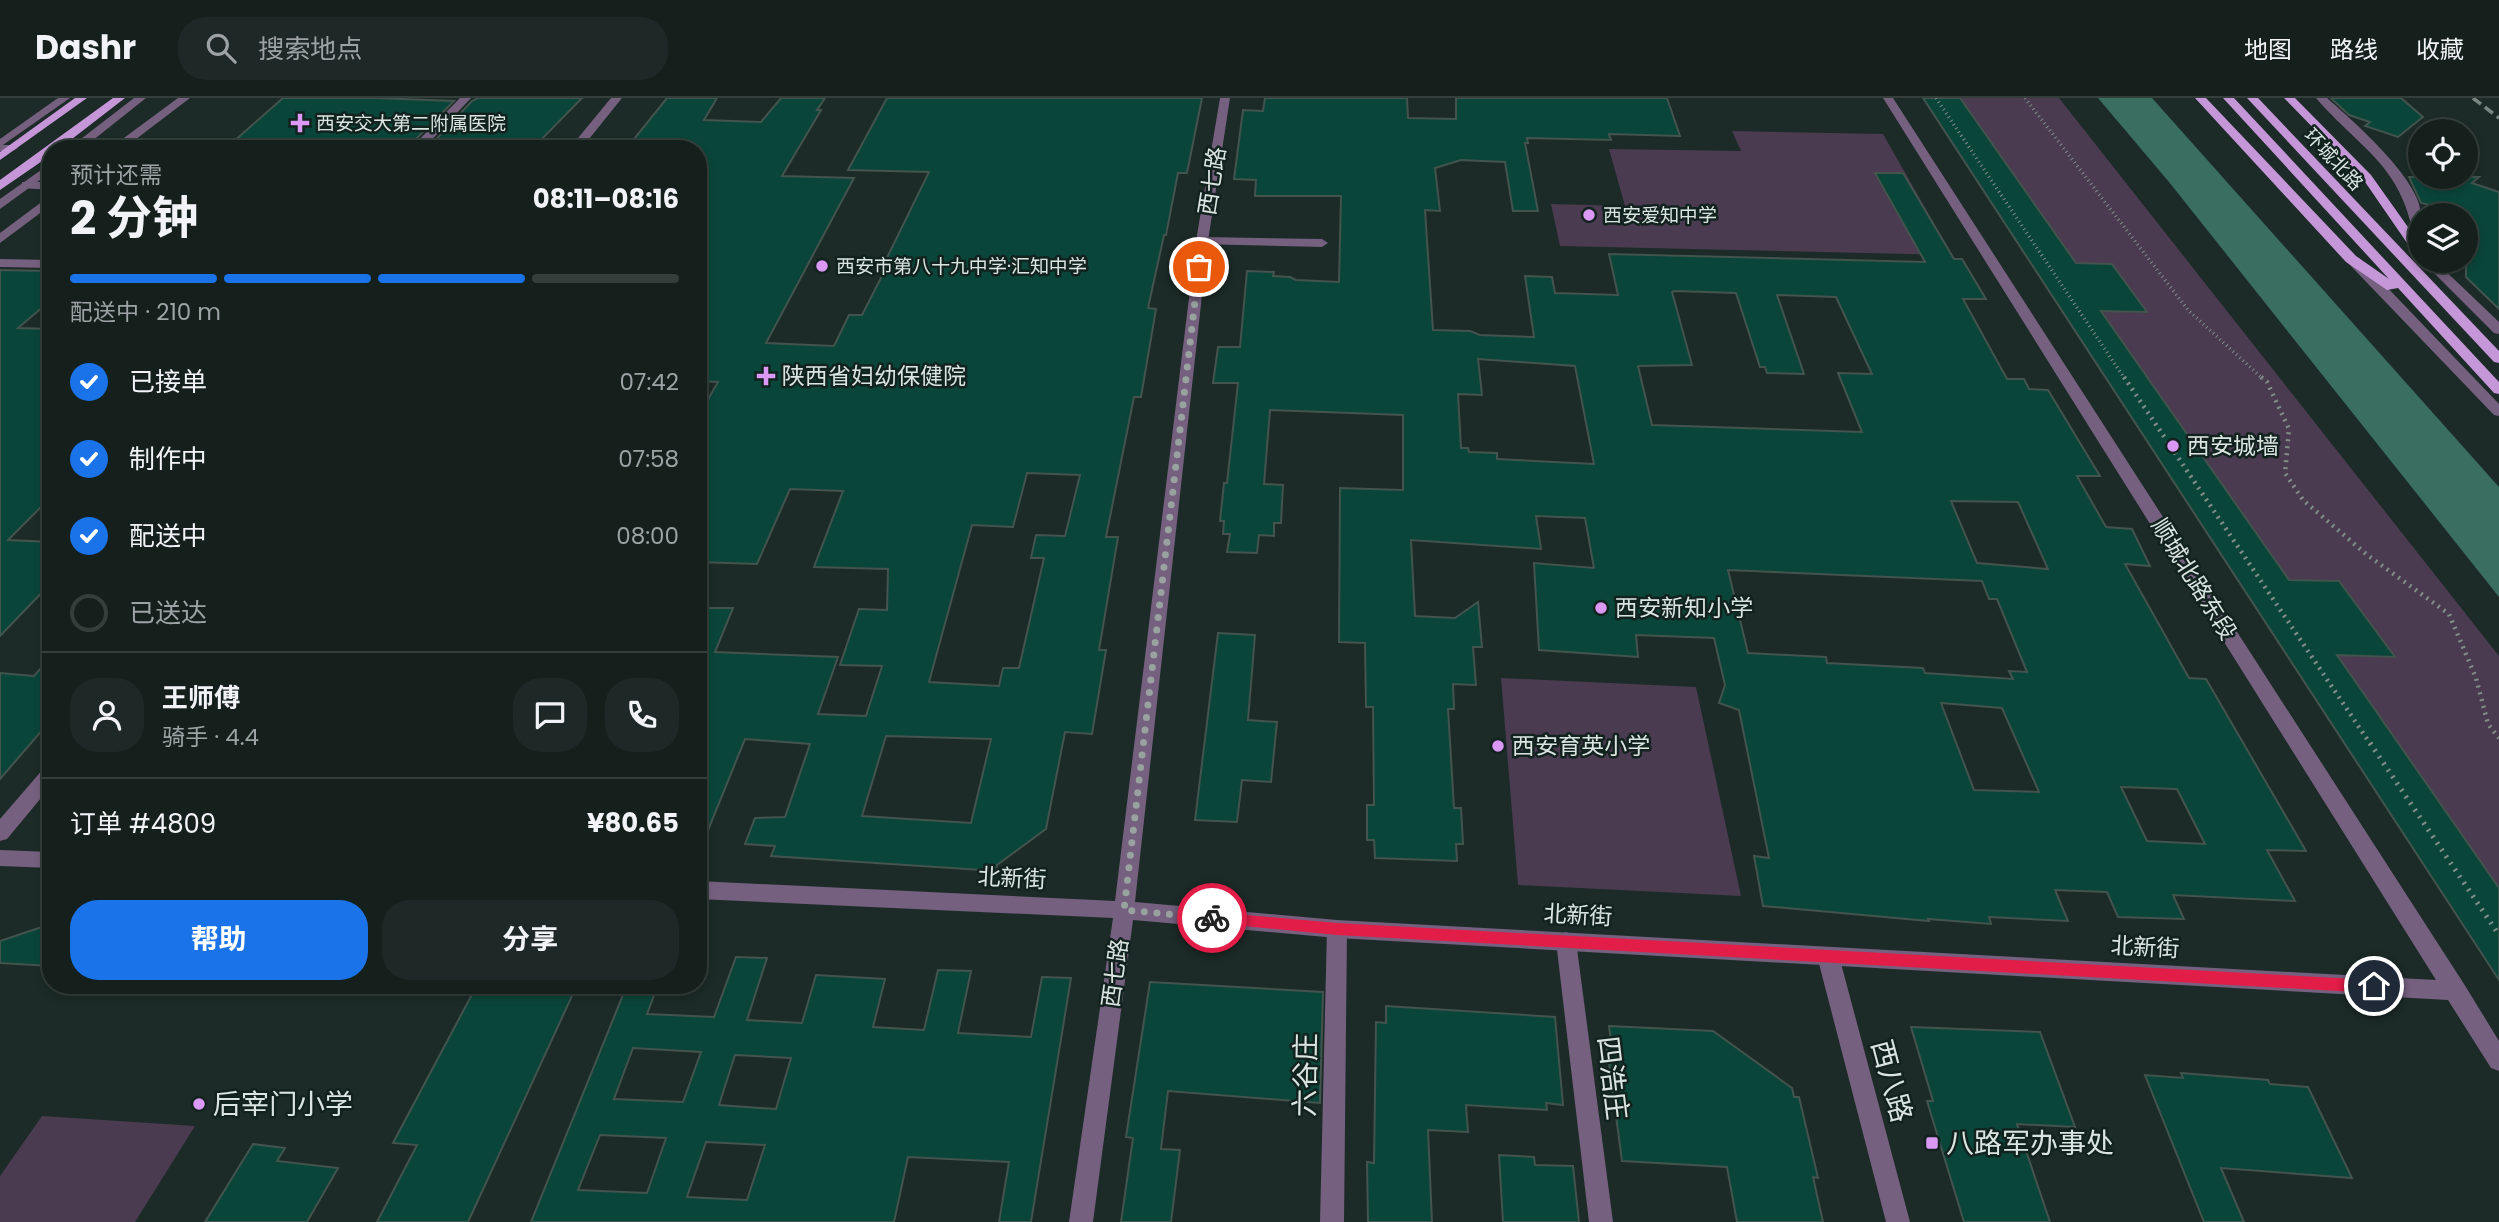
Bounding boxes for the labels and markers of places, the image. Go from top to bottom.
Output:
place label: 西安交大第二附属医院 [316,110,506,137]
marker: 西安交大第二附属医院 [290,113,310,133]
place label: 西安爱知中学 [1603,202,1717,229]
marker: 西安爱知中学 [1581,207,1597,223]
pin [1169,237,1229,297]
place label: 西安市第八十九中学·汇知中学 [836,253,1087,280]
marker: 西安市第八十九中学·汇知中学 [814,258,830,274]
place label: 陕西省妇幼保健院 [782,360,966,392]
marker: 陕西省妇幼保健院 [756,366,776,386]
place label: 西安城墙 [2187,430,2279,462]
marker: 西安城墙 [2165,438,2181,454]
place label: 西安新知小学 [1615,592,1753,624]
marker: 西安新知小学 [1593,600,1609,616]
place label: 西安育英小学 [1512,730,1650,762]
marker: 西安育英小学 [1490,738,1506,754]
pin [2344,956,2404,1016]
place label: 后宰门小学 [213,1085,353,1124]
marker: 后宰门小学 [191,1096,207,1112]
place label: 八路军办事处 [1946,1124,2114,1163]
marker: 八路军办事处 [1924,1135,1940,1151]

